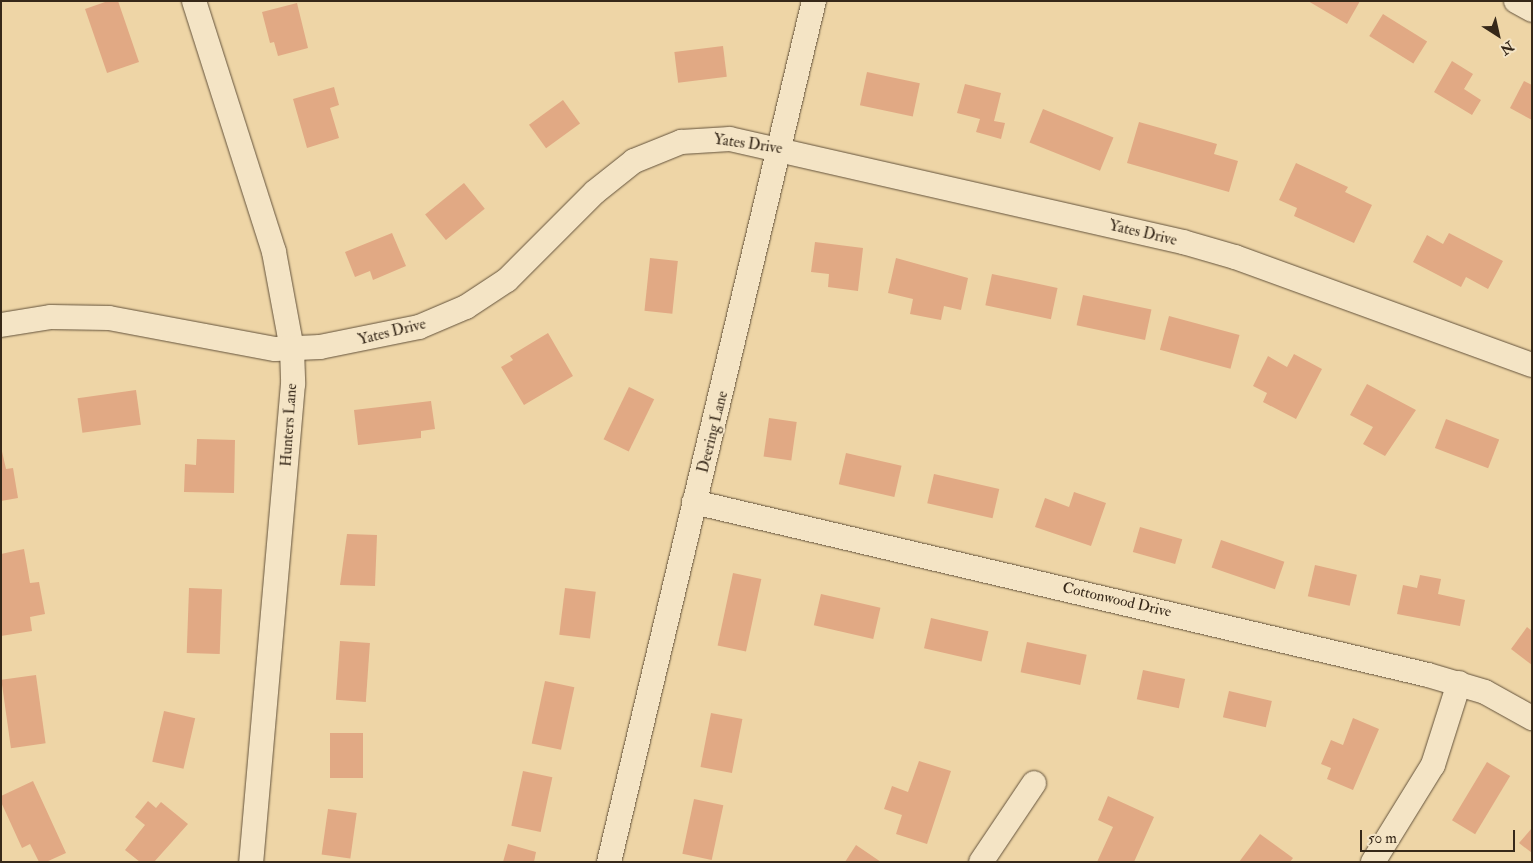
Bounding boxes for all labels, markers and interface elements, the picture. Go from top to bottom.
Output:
north arrow [1473,10,1523,60]
text: N [1497,37,1517,58]
street label: Yates Drive [713,130,783,158]
street label: Yates Drive [1107,216,1179,250]
street label: Yates Drive [356,315,428,349]
street label: Hunters Lane [277,383,301,467]
street label: Deering Lane [694,389,732,475]
street label: Cottonwood Drive [1061,579,1173,621]
scale bar [1363,820,1518,852]
text: 50 m [1368,829,1397,848]

